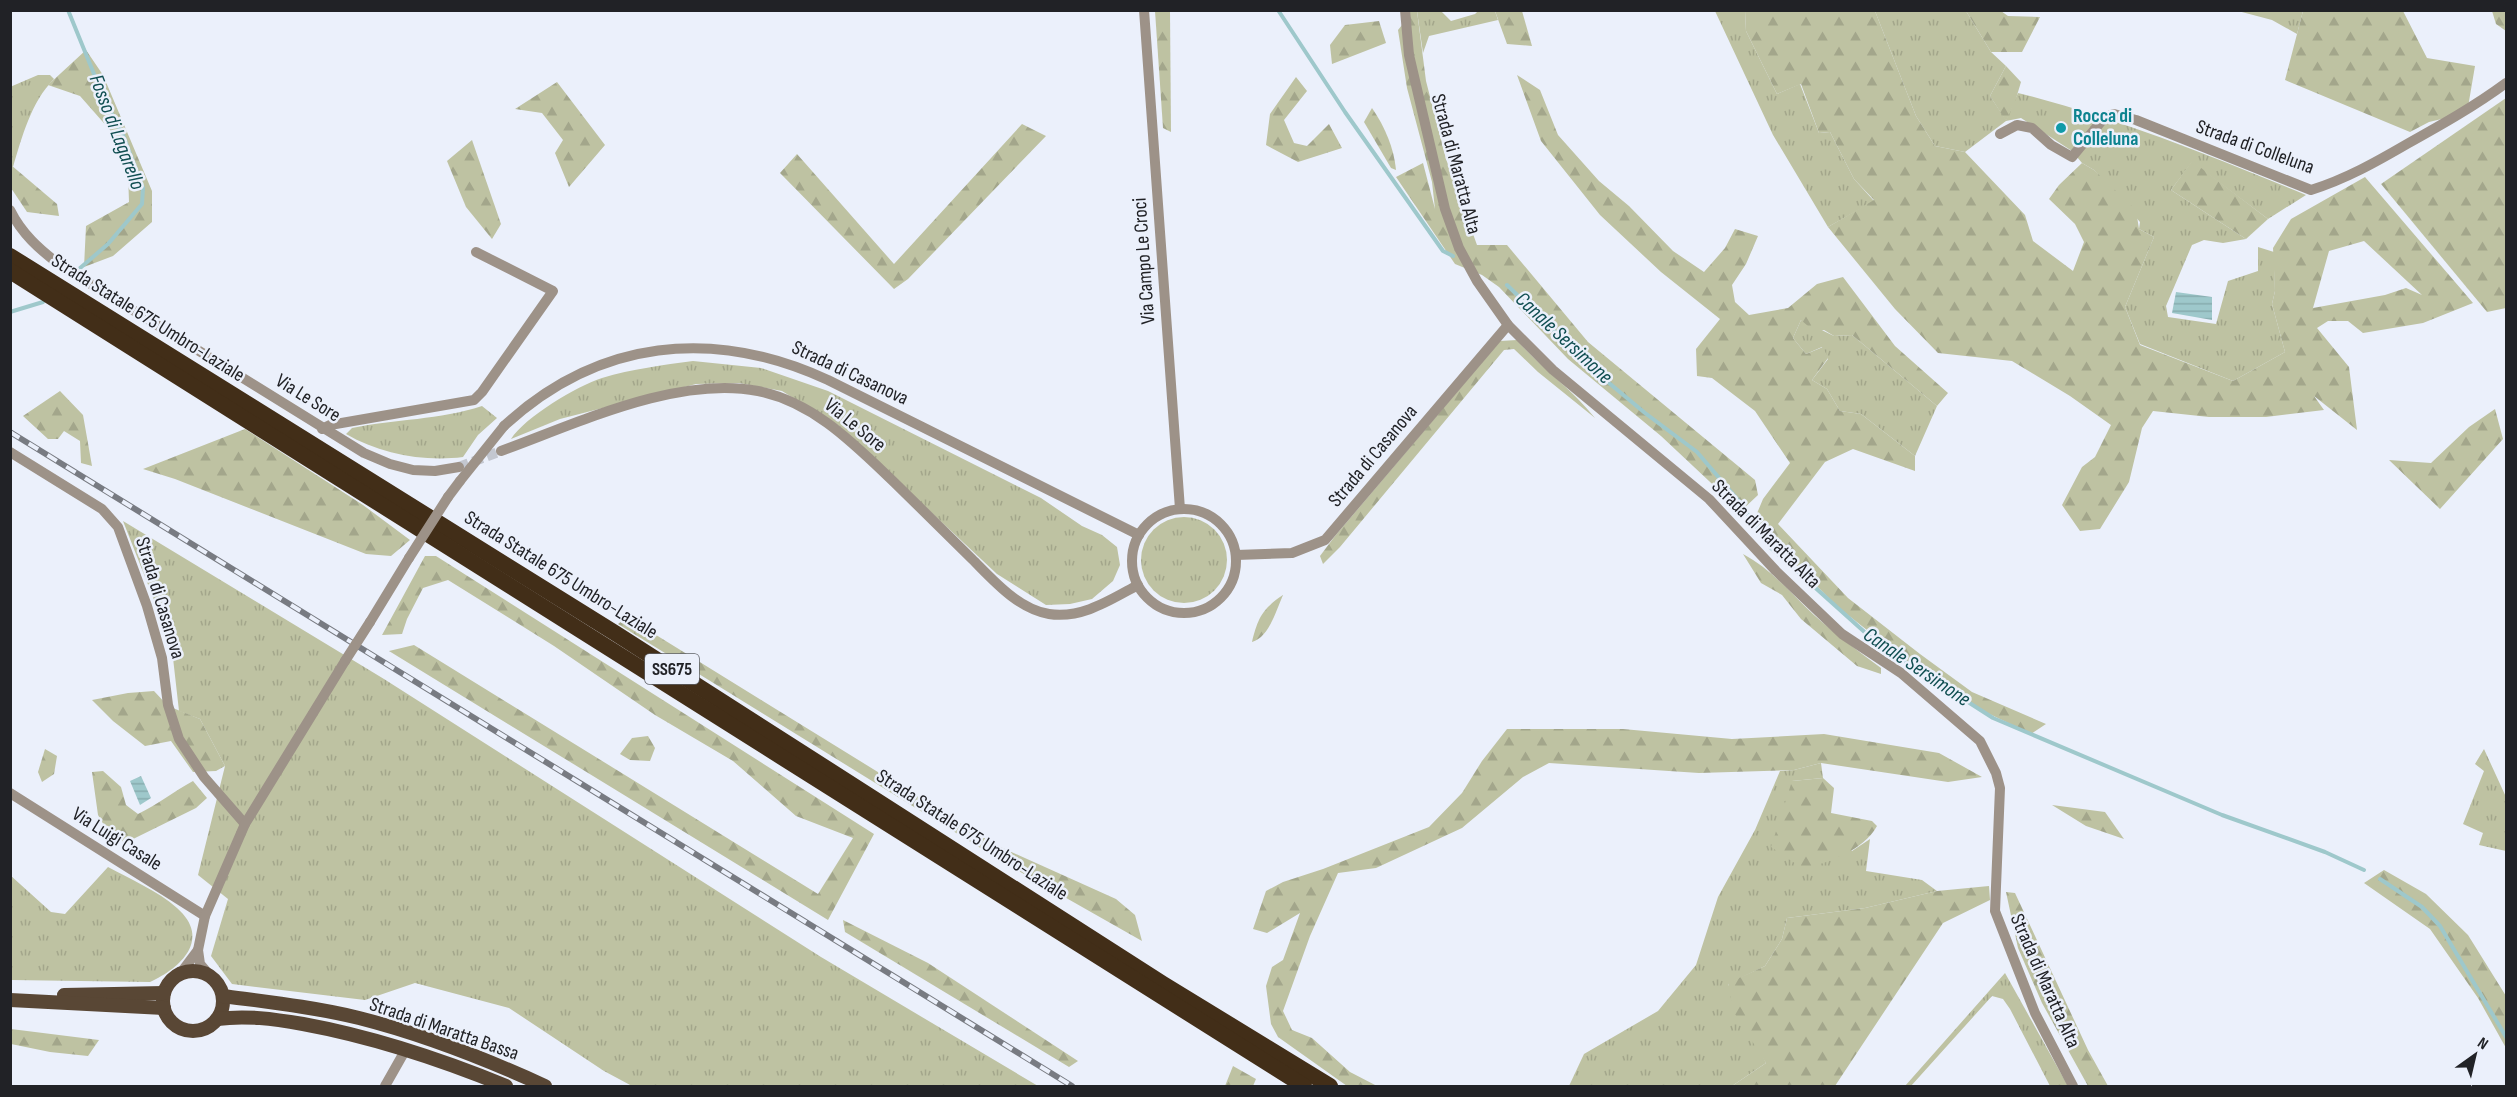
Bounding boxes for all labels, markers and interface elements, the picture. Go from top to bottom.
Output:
water label: Fosso di Lagarello [84,71,151,193]
street label: Strada di Maratta Alta [1426,91,1486,237]
place label: Rocca di Colleluna [2073,104,2138,151]
street label: Strada di Colleluna [2193,115,2317,179]
marker: Rocca di Colleluna [2054,121,2068,135]
street label: Via Campo Le Croci [1128,197,1160,325]
street label: Strada Statale 675 Umbro-Laziale [47,249,249,387]
water label: Canale Sersimone [1510,287,1618,389]
street label: Strada di Casanova [788,336,912,410]
street label: Via Le Sore [271,369,345,427]
street label: Via Le Sore [819,393,891,457]
street label: Strada di Casanova [1323,400,1423,512]
street label: Strada di Maratta Alta [1707,475,1825,593]
street label: Strada Statale 675 Umbro-Laziale [460,506,662,644]
street label: Strada di Casanova [130,534,190,662]
water label: Canale Sersimone [1859,622,1975,712]
road number: SS675 [645,654,699,684]
street label: Strada Statale 675 Umbro-Laziale [872,764,1072,906]
street label: Via Luigi Casale [68,802,166,876]
street label: Strada di Maratta Alta [2005,910,2085,1052]
street label: Strada di Maratta Bassa [366,992,522,1066]
north arrow [2445,1025,2505,1085]
text: N [2474,1034,2491,1054]

